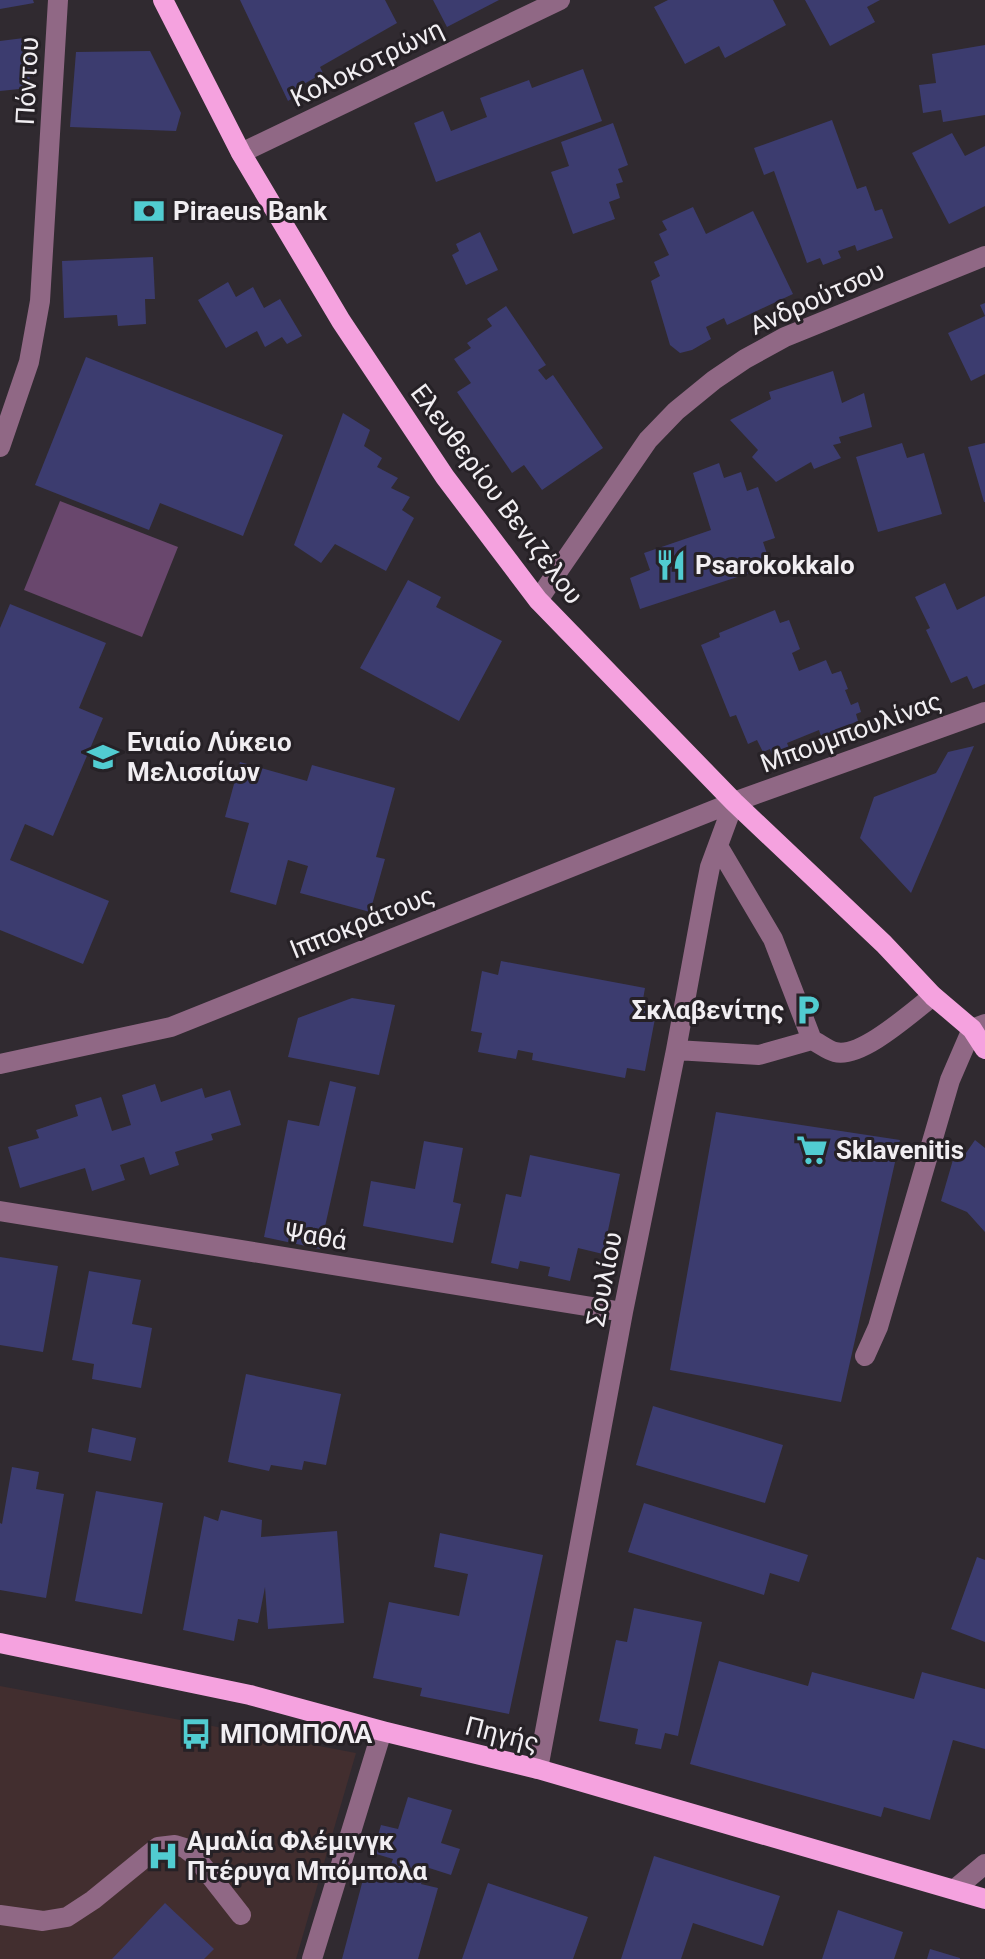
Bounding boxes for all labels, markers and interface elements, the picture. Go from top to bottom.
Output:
street label: Κολοκοτρώνη [286,13,448,113]
street label: Πόντου [10,36,44,126]
bank icon: Piraeus Bank [132,194,166,228]
place label: Piraeus Bank [173,196,328,226]
street label: Ανδρούτσου [745,255,889,341]
street label: Ελευθερίου Βενιζέλου [405,378,589,610]
restaurant icon: Psarokokkalo [654,548,688,582]
place label: Psarokokkalo [695,550,855,580]
street label: Μπουμπουλίνας [756,685,946,779]
place label: Ενιαίο Λύκειο Μελισσίων [127,727,292,787]
school or university icon: Ενιαίο Λύκειο Μελισσίων [86,740,120,774]
street label: Ιπποκράτους [285,879,439,965]
parking icon: Σκλαβενίτης [791,993,825,1027]
place label: Σκλαβενίτης [631,995,784,1025]
supermarket icon: Sklavenitis [795,1133,829,1167]
place label: Sklavenitis [836,1135,964,1165]
street label: Ψαθά [283,1216,349,1256]
street label: Σουλίου [580,1229,628,1329]
street label: Πηγής [462,1710,542,1758]
bus stop icon: ΜΠΟΜΠΟΛΑ [179,1717,213,1751]
place label: ΜΠΟΜΠΟΛΑ [220,1719,373,1749]
place label: Αμαλία Φλέμινγκ Πτέρυγα Μπόμπολα [187,1826,427,1886]
hospital icon: Αμαλία Φλέμινγκ Πτέρυγα Μπόμπολα [146,1839,180,1873]

